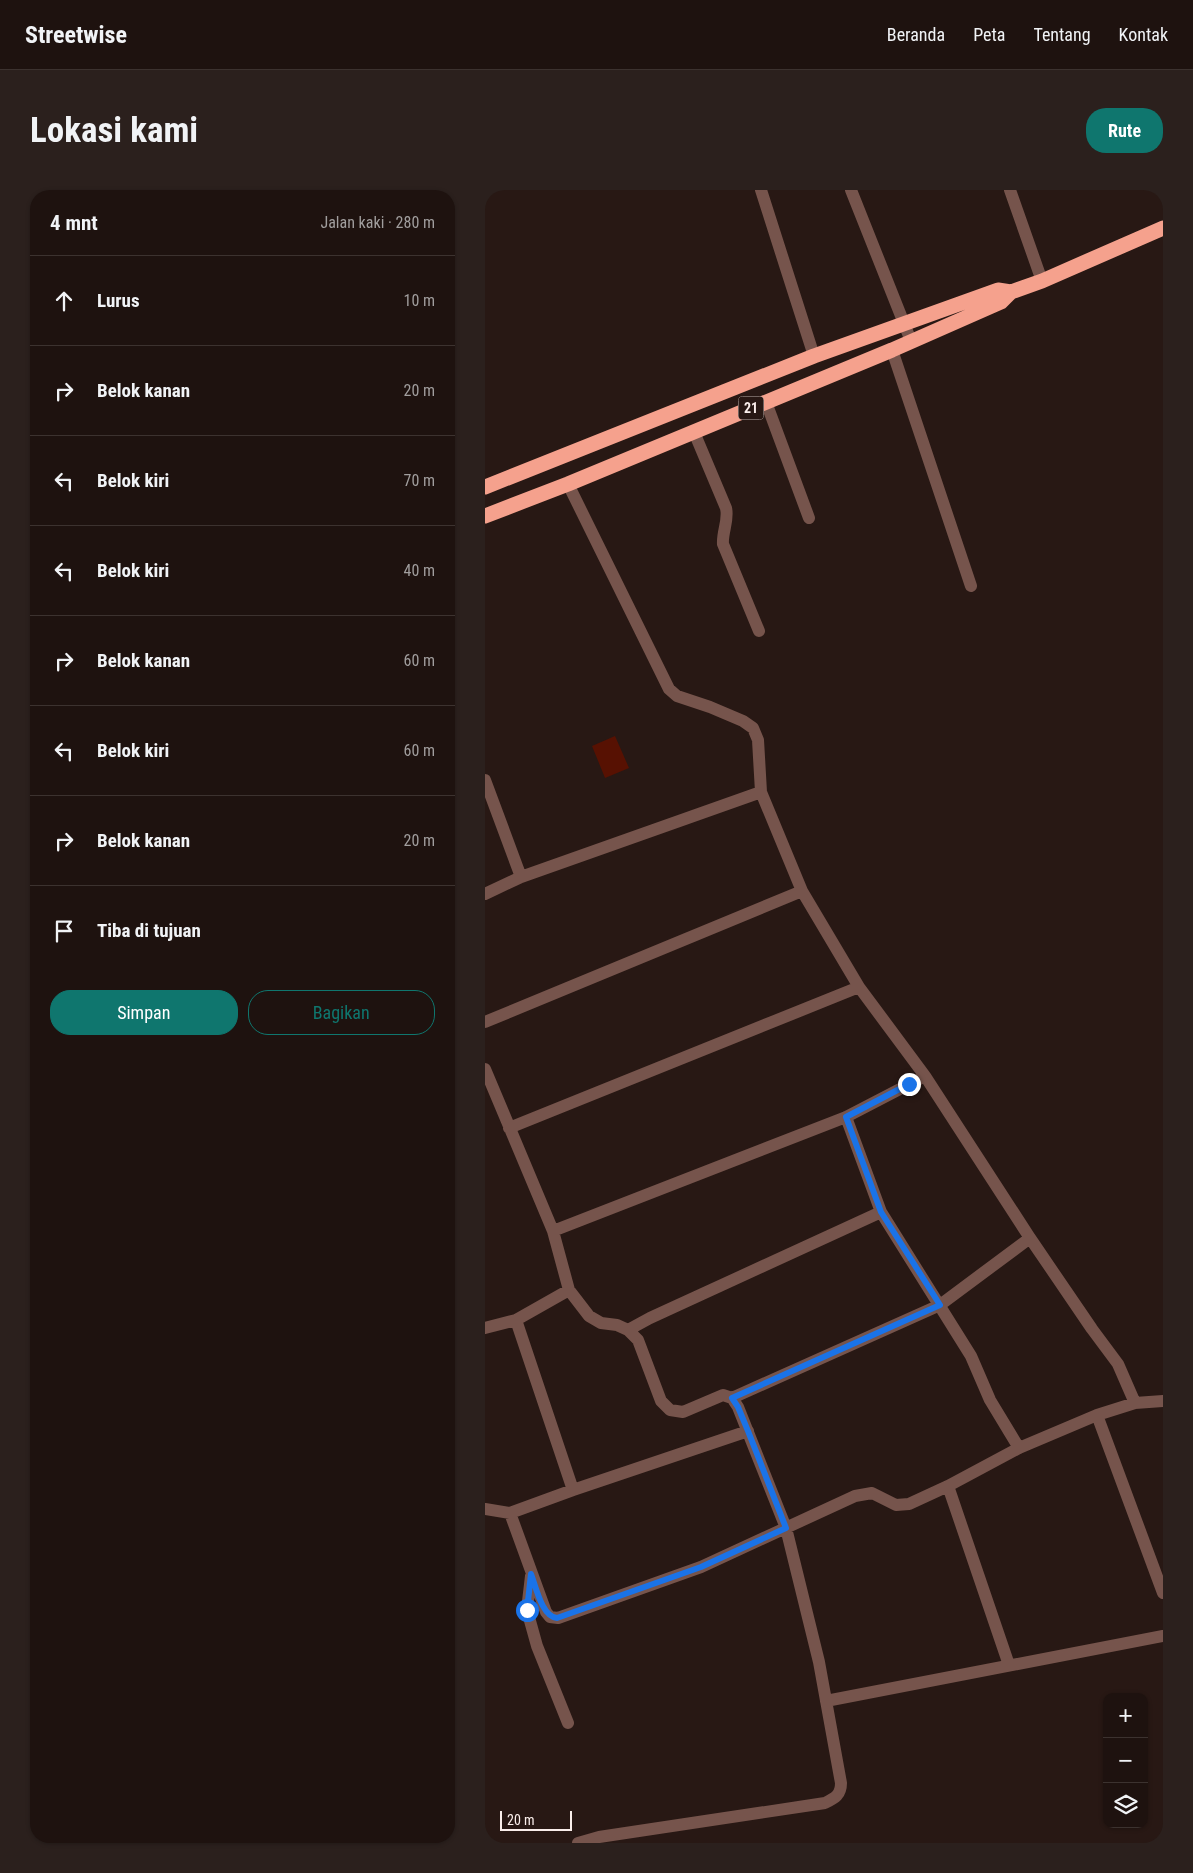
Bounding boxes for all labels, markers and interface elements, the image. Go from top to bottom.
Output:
text: Streetwise [25,21,127,49]
text: Beranda [887,24,945,45]
text: Peta [973,24,1005,45]
text: Tentang [1033,24,1091,45]
text: Kontak [1119,24,1168,45]
button: Rute [1086,108,1163,153]
text: Lokasi kami [30,110,198,151]
text: 4 mnt [50,211,98,235]
text: Jalan kaki · 280 m [320,213,435,232]
icon: ahead [50,287,78,315]
text: Lurus [97,289,140,312]
text: 10 m [403,291,435,310]
icon: right [50,377,78,405]
text: Belok kanan [97,379,190,402]
text: 20 m [403,381,435,400]
road number: 21 [739,397,763,420]
icon: left [50,467,78,495]
text: Belok kiri [97,469,169,492]
text: 70 m [403,471,435,490]
icon: left [50,557,78,585]
text: Belok kiri [97,559,169,582]
text: 40 m [403,561,435,580]
icon: right [50,647,78,675]
text: Belok kanan [97,649,190,672]
text: 60 m [403,651,435,670]
icon: left [50,737,78,765]
text: Belok kiri [97,739,169,762]
text: 60 m [403,741,435,760]
icon: right [50,827,78,855]
text: Belok kanan [97,829,190,852]
text: 20 m [403,831,435,850]
icon: arrive [50,917,78,945]
text: Tiba di tujuan [97,919,201,942]
button: Simpan [50,990,238,1035]
button: Bagikan [248,990,435,1035]
route end [898,1073,921,1096]
route start [516,1599,539,1622]
map controls [1103,1693,1148,1828]
button: + [1103,1693,1148,1738]
button: − [1103,1738,1148,1783]
button: layers [1103,1783,1148,1828]
scale bar [500,1808,573,1831]
text: 20 m [507,1812,535,1828]

